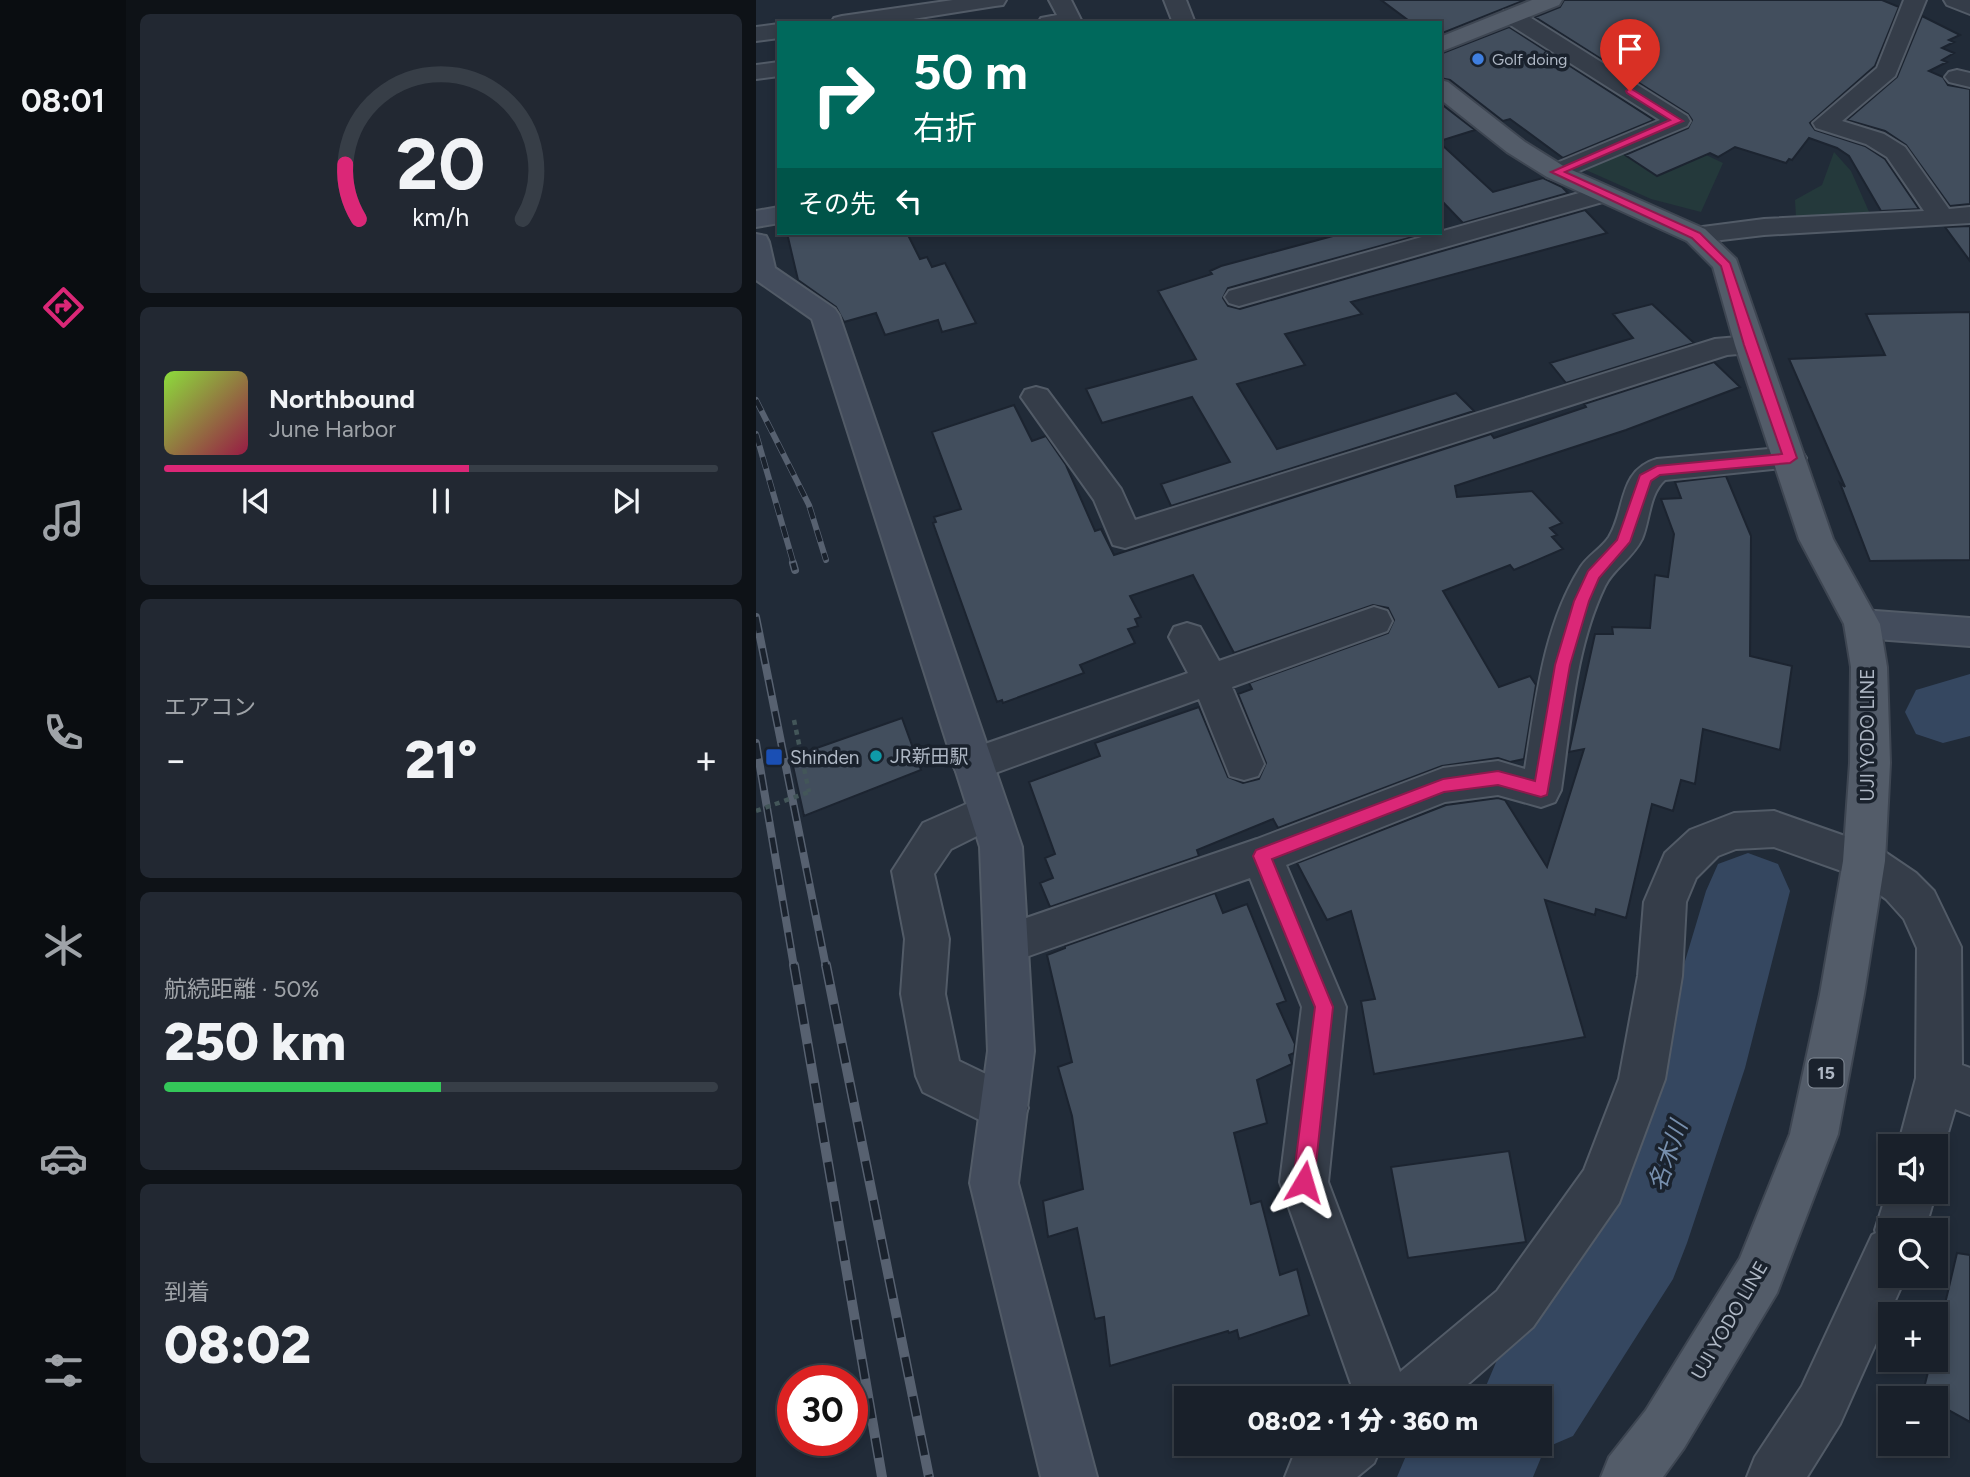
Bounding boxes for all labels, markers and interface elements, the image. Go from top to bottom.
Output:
pin [1600,19,1660,91]
icon: arrive [1611,30,1649,68]
text: 50 m [913,42,1028,101]
icon: right [798,49,889,140]
place label: Golf doing [1492,50,1568,69]
marker: Golf doing [1470,51,1486,67]
text: 08:01 [21,82,105,120]
text: 右折 [913,109,977,147]
text: 20 [396,121,486,208]
icon: left [890,182,928,220]
text: その先 [798,188,876,220]
text: km/h [412,202,470,232]
icon: directions [39,283,88,332]
text: Northbound [269,383,415,415]
text: June Harbor [269,415,396,443]
icon: previous [237,482,275,520]
icon: pause [422,482,460,520]
icon: next [607,482,645,520]
icon: music [39,496,88,545]
street label: UJI YODO LINE [1856,669,1879,801]
text: エアコン [164,693,256,721]
icon: phone [39,708,88,757]
text: 21° [405,729,477,791]
text: − [164,737,188,783]
text: + [694,737,718,783]
place label: JR新田駅 [890,745,969,768]
place label: Shinden [790,746,859,769]
marker: Shinden [764,747,784,767]
marker: JR新田駅 [868,748,884,764]
icon: climate [39,921,88,970]
text: 航続距離 · 50% [164,975,319,1003]
text: 250 km [164,1011,346,1073]
road number: 15 [1808,1058,1844,1088]
water label: 名木川 [1642,1114,1694,1195]
icon: car [39,1134,88,1183]
map controls [1878,1134,1948,1456]
button: sound [1878,1134,1948,1204]
position arrow [1267,1145,1341,1219]
button: search [1878,1218,1948,1288]
street label: UJI YODO LINE [1686,1257,1773,1383]
text: 到着 [164,1278,210,1306]
button: + [1878,1302,1948,1372]
text: 08:02 [164,1314,311,1376]
icon: filters [39,1346,88,1395]
speed limit sign: 30 [777,1365,868,1456]
button: − [1878,1386,1948,1456]
text: 08:02 · 1 分 · 360 m [1248,1405,1478,1437]

